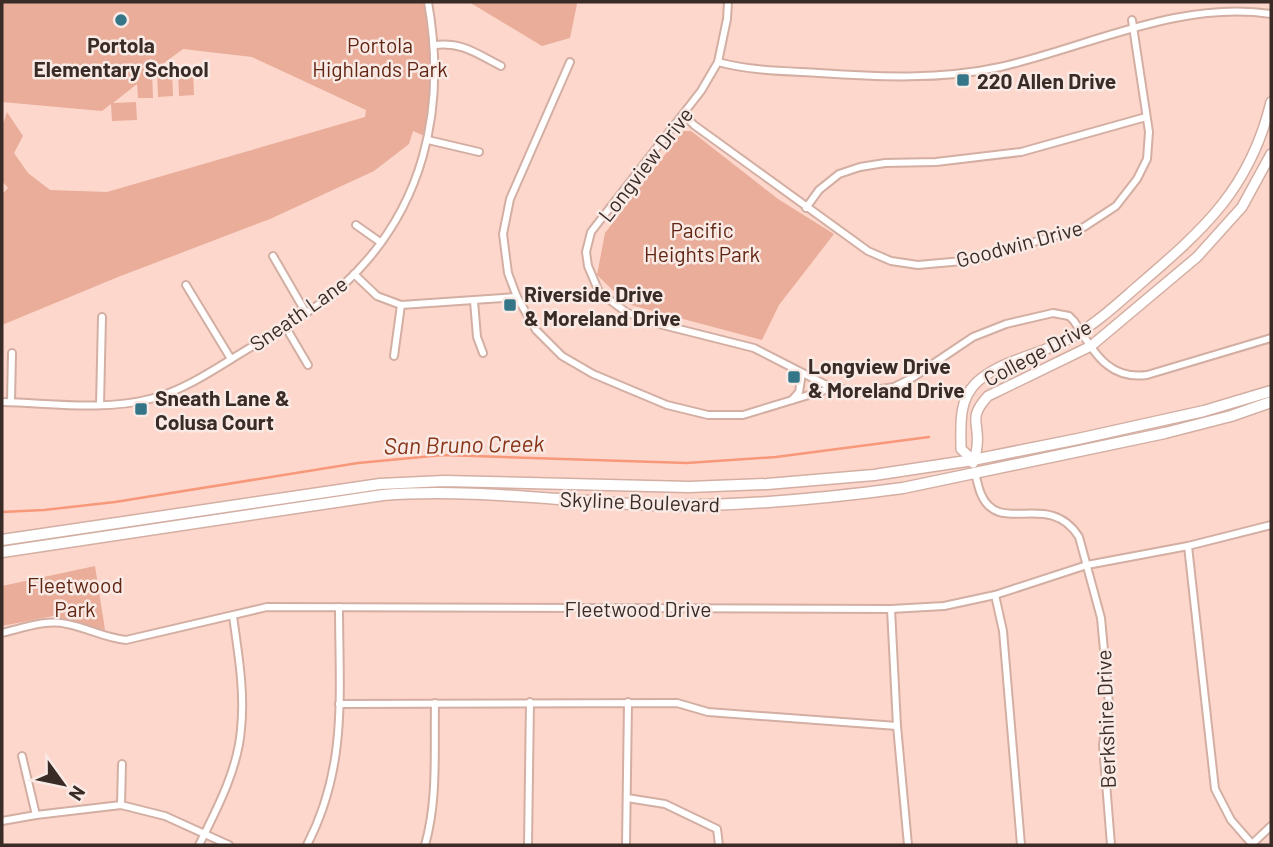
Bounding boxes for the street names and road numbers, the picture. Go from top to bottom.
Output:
street label: Longview Drive [593,102,697,226]
street label: Goodwin Drive [953,214,1085,272]
street label: Sneath Lane [244,270,352,356]
street label: College Drive [979,313,1095,391]
street label: Skyline Boulevard [559,486,721,516]
street label: Fleetwood Drive [565,596,711,621]
street label: Berkshire Drive [1090,649,1120,789]

